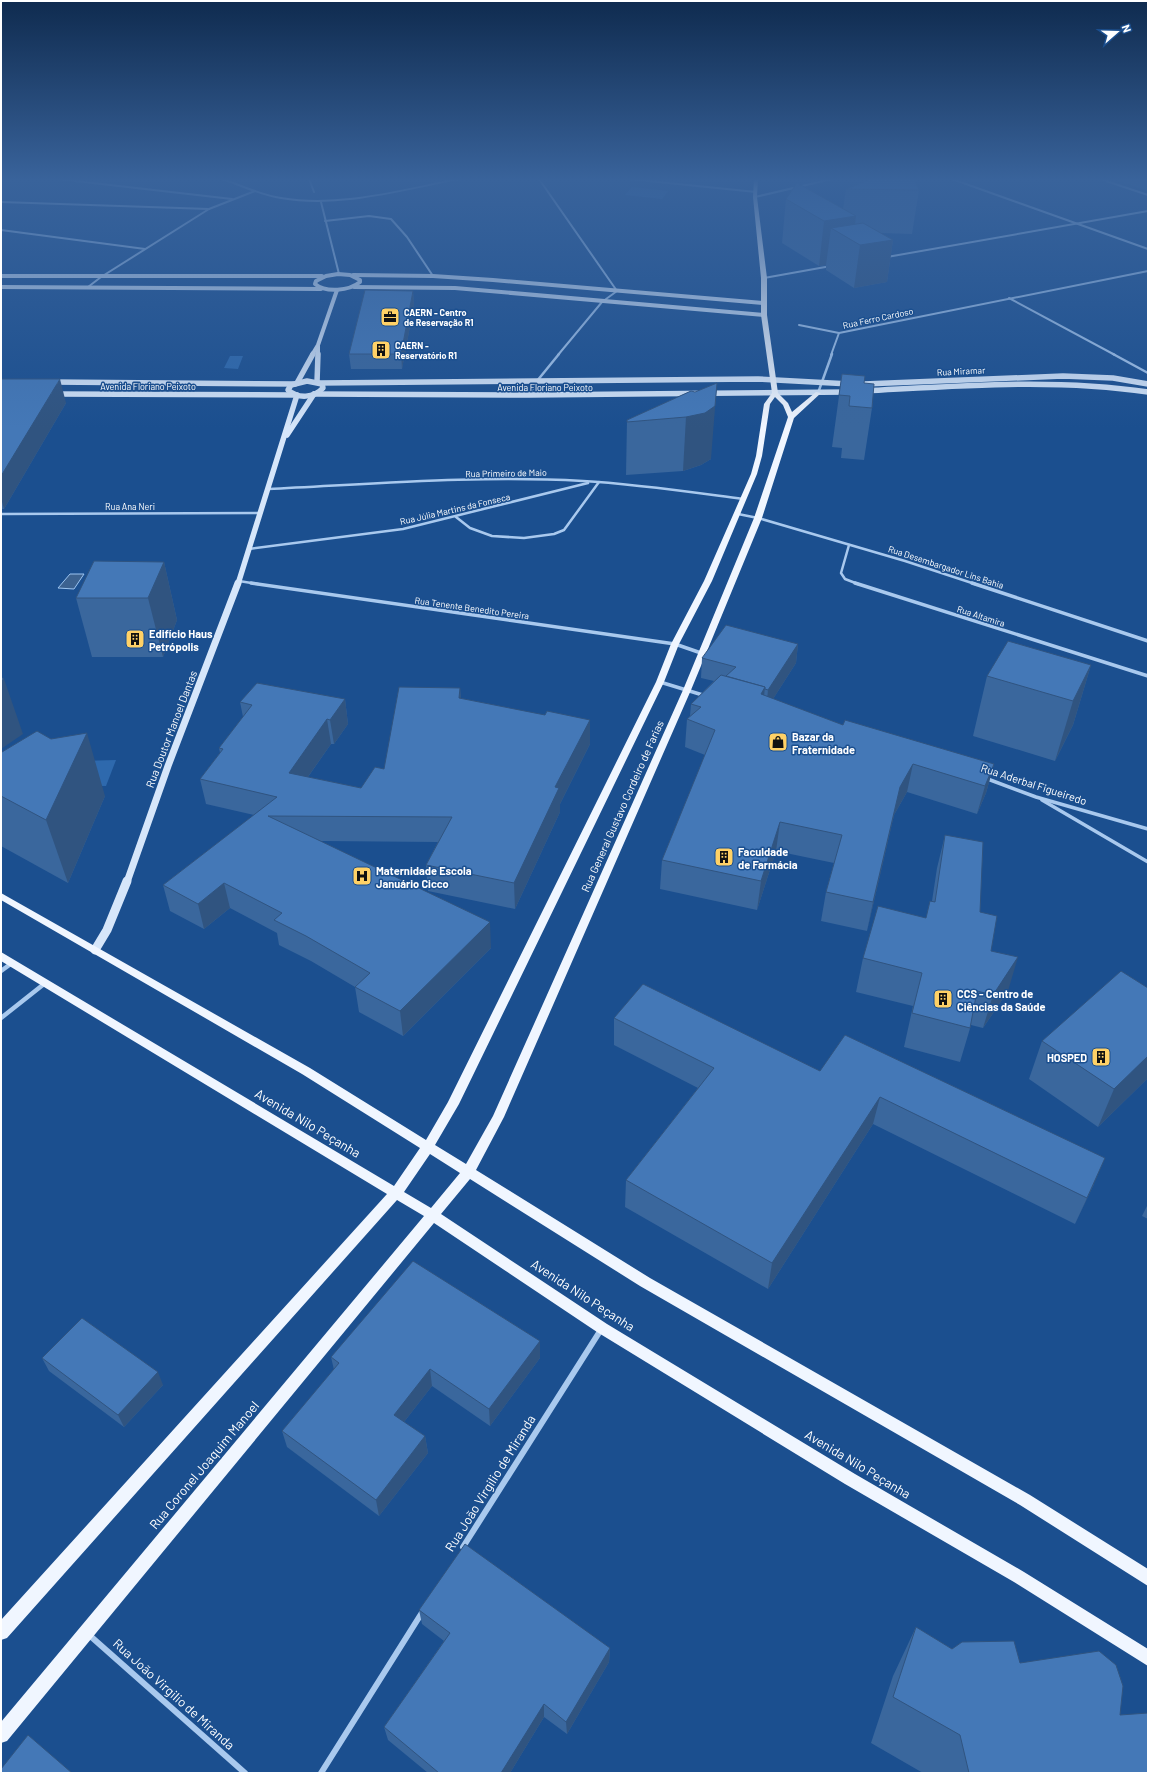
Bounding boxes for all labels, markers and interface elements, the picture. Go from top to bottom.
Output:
north arrow [1097,12,1137,52]
text: N [1120,23,1134,34]
street label: Rua Ferro Cardoso [842,305,914,331]
office icon: CAERN - Centro de Reservação R1 [379,306,401,328]
place label: CAERN - Centro de Reservação R1 [404,307,473,328]
building icon: CAERN - Reservatório R1 [370,339,392,361]
place label: CAERN - Reservatório R1 [395,340,457,361]
street label: Rua Miramar [936,364,986,378]
street label: Avenida Floriano Peixoto [100,381,196,392]
street label: Avenida Floriano Peixoto [497,382,593,393]
street label: Rua Primeiro de Maio [465,467,547,479]
street label: Rua Júlia Martins da Fonseca [399,491,511,527]
street label: Rua Ana Neri [105,501,155,512]
street label: Rua Desembargador Lins Bahia [887,543,1005,591]
street label: Rua Tenente Benedito Pereira [414,595,530,621]
street label: Rua Altamira [956,603,1006,629]
place label: Edifício Haus Petrópolis [149,627,213,653]
building icon: Edifício Haus Petrópolis [124,628,146,650]
street label: Rua Doutor Manoel Dantas [143,669,199,789]
street label: Rua General Gustavo Cordeiro de Farias [578,718,666,894]
place label: Bazar da Fraternidade [792,730,855,756]
shop icon: Bazar da Fraternidade [767,731,789,753]
street label: Rua Aderbal Figueiredo [979,761,1089,807]
place label: Faculdade de Farmácia [738,845,798,871]
building icon: Faculdade de Farmácia [713,846,735,868]
place label: Maternidade Escola Januário Cicco [376,864,472,890]
hospital icon: Maternidade Escola Januário Cicco [351,865,373,887]
place label: CCS - Centro de Ciências da Saúde [957,987,1045,1013]
building icon: CCS - Centro de Ciências da Saúde [932,988,954,1010]
building icon: HOSPED [1090,1046,1112,1068]
place label: HOSPED [1047,1051,1087,1064]
street label: Avenida Nilo Peçanha [252,1085,364,1161]
street label: Avenida Nilo Peçanha [528,1256,638,1334]
street label: Rua Coronel Joaquim Manoel [146,1398,262,1532]
street label: Rua João Virgilio de Miranda [441,1412,539,1554]
street label: Avenida Nilo Peçanha [802,1426,914,1502]
street label: Rua João Virgilio de Miranda [110,1635,238,1753]

